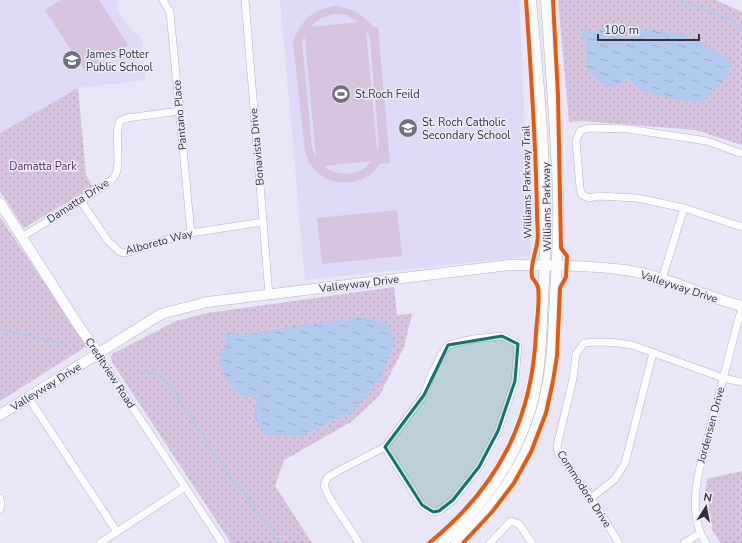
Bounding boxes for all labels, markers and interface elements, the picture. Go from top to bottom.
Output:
scale bar [598,16,699,42]
text: 100 m [604,22,639,38]
place label: James Potter Public School [85,47,154,75]
school or university icon: James Potter Public School [61,49,83,71]
street label: Pantano Place [169,79,191,151]
sports icon: St.Roch Feild [330,83,352,105]
place label: St.Roch Feild [355,87,420,102]
street label: Bonavista Drive [246,108,268,186]
place label: St. Roch Catholic Secondary School [422,115,511,143]
school or university icon: St. Roch Catholic Secondary School [397,117,419,139]
street label: Williams Parkway Trail [518,124,535,239]
park label: Damatta Park [9,159,77,174]
street label: Williams Parkway [539,162,555,252]
street label: Damatta Drive [44,175,112,227]
street label: Alboreto Way [124,226,195,258]
street label: Valleyway Drive [638,267,720,307]
street label: Valleyway Drive [317,272,400,296]
street label: Creditview Road [81,335,139,411]
street label: Valleyway Drive [7,359,84,415]
street label: Jordensen Drive [693,385,728,466]
street label: Commodore Drive [553,447,615,531]
north arrow [686,487,726,527]
text: N [702,490,713,506]

